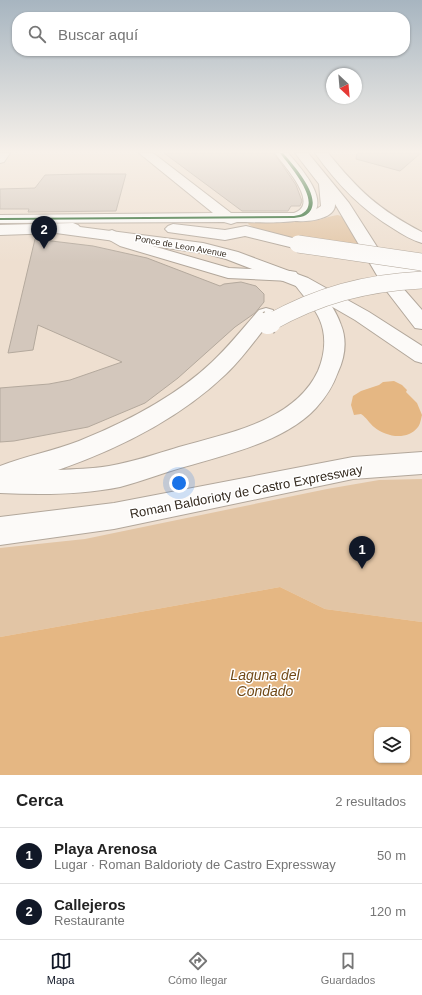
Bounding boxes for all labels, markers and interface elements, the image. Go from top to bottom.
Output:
search box [12,12,410,56]
icon: search [26,23,48,45]
text: Buscar aquí [58,26,138,43]
north arrow [326,68,362,104]
pin: 2 [31,216,57,249]
street label: Ponce de Leon Avenue [134,233,228,259]
street label: Roman Baldorioty de Castro Expressway [128,461,364,521]
your location [169,473,189,493]
pin: 1 [349,536,375,569]
water label: Laguna del Condado [230,667,301,699]
map controls [374,727,410,763]
button: layers [374,727,410,763]
text: Cerca [16,791,63,810]
text: 2 resultados [335,794,406,809]
text: Playa Arenosa [54,840,157,857]
text: 1 [25,848,33,863]
text: 50 m [377,848,406,863]
text: Lugar · Roman Baldorioty de Castro Expressway [54,857,336,872]
text: Callejeros [54,896,126,913]
text: 2 [25,904,33,919]
text: 120 m [370,904,406,919]
text: Restaurante [54,913,125,928]
tab: Mapa [47,950,74,986]
tab: Cómo llegar [168,950,227,986]
tab: Guardados [321,950,375,986]

